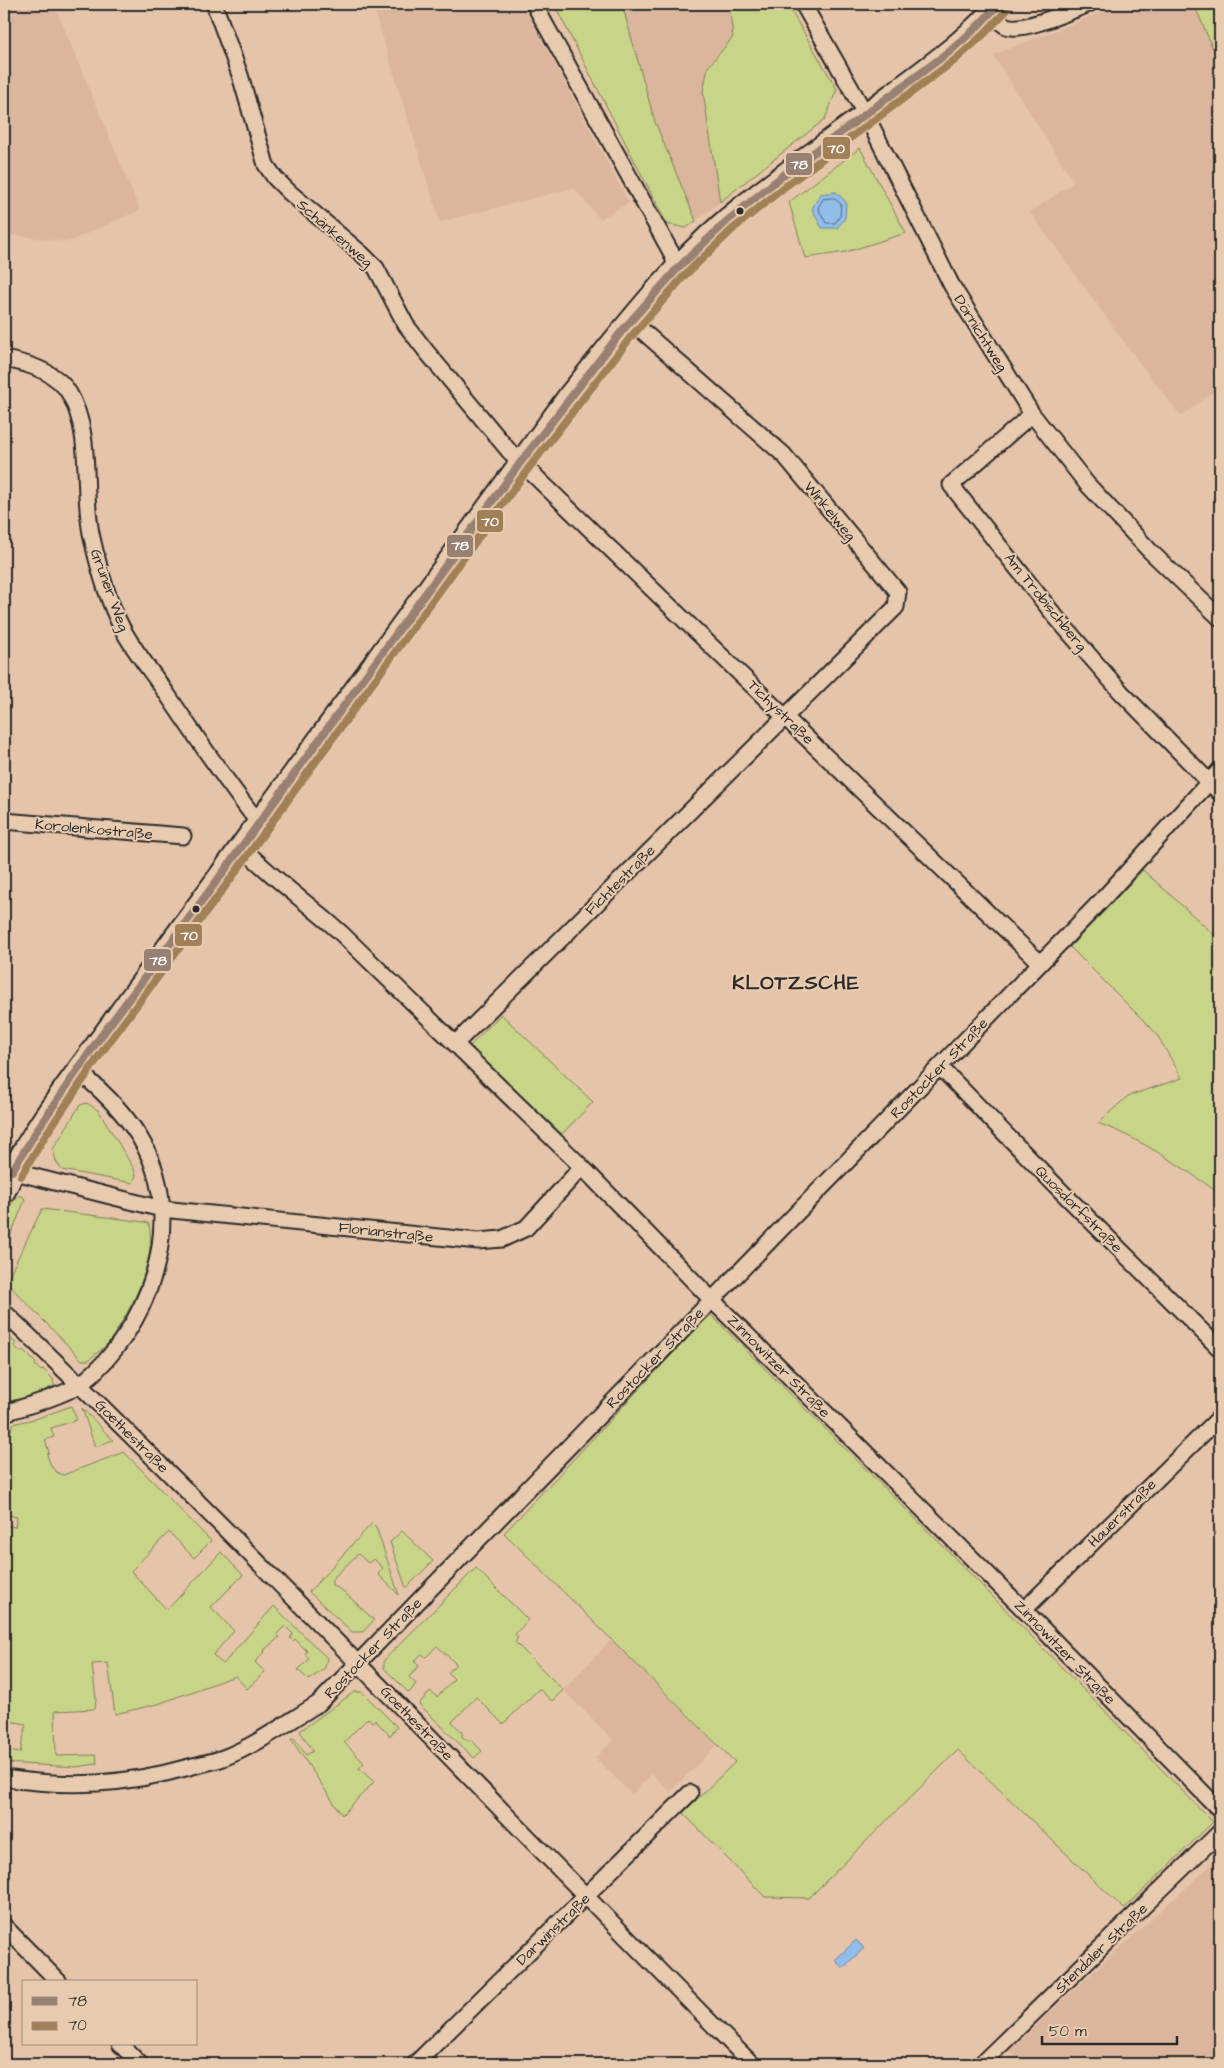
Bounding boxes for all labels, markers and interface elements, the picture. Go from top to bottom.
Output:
line badge: 70 [822,136,851,160]
text: 70 [826,139,845,159]
line badge: 78 [785,152,813,176]
text: 78 [789,155,808,175]
street label: Schänkenweg [291,194,377,273]
unlabelled marker [735,206,745,216]
street label: Dörnichtweg [948,291,1013,377]
street label: Winkelweg [798,477,861,546]
line badge: 70 [476,509,504,533]
text: 70 [480,512,499,532]
line badge: 78 [446,534,474,558]
text: 78 [450,536,469,556]
street label: Grüner Weg [84,546,134,635]
street label: Am Trobischberg [999,549,1092,657]
street label: Tichystraße [742,675,819,750]
street label: Korolenkostraße [34,814,154,845]
street label: Fichtestraße [580,840,660,920]
unlabelled marker [191,904,201,914]
line badge: 70 [174,923,203,947]
text: 70 [179,926,198,946]
line badge: 78 [143,948,172,972]
text: 78 [148,951,167,971]
district label: KLOTZSCHE [732,969,860,997]
street label: Rostocker Straße [886,1013,993,1123]
street label: Quosdorfstraße [1030,1161,1127,1258]
street label: Florianstraße [338,1217,434,1248]
street label: Rostocker Straße [602,1303,709,1413]
street label: Zinnowitzer Straße [722,1310,835,1423]
street label: Goethestraße [90,1395,173,1478]
street label: Hauerstraße [1083,1474,1161,1552]
street label: Rostocker Straße [320,1593,427,1703]
street label: Zinnowitzer Straße [1009,1595,1120,1709]
street label: Goethestraße [375,1681,458,1765]
street label: Darwinstraße [512,1889,595,1970]
street label: Stendaler Straße [1050,1899,1152,1998]
legend [22,1980,198,2046]
text: 78 [68,1991,87,2012]
scale bar [1042,2013,1176,2045]
text: 70 [68,2015,87,2036]
text: 50 m [1049,2021,1087,2042]

